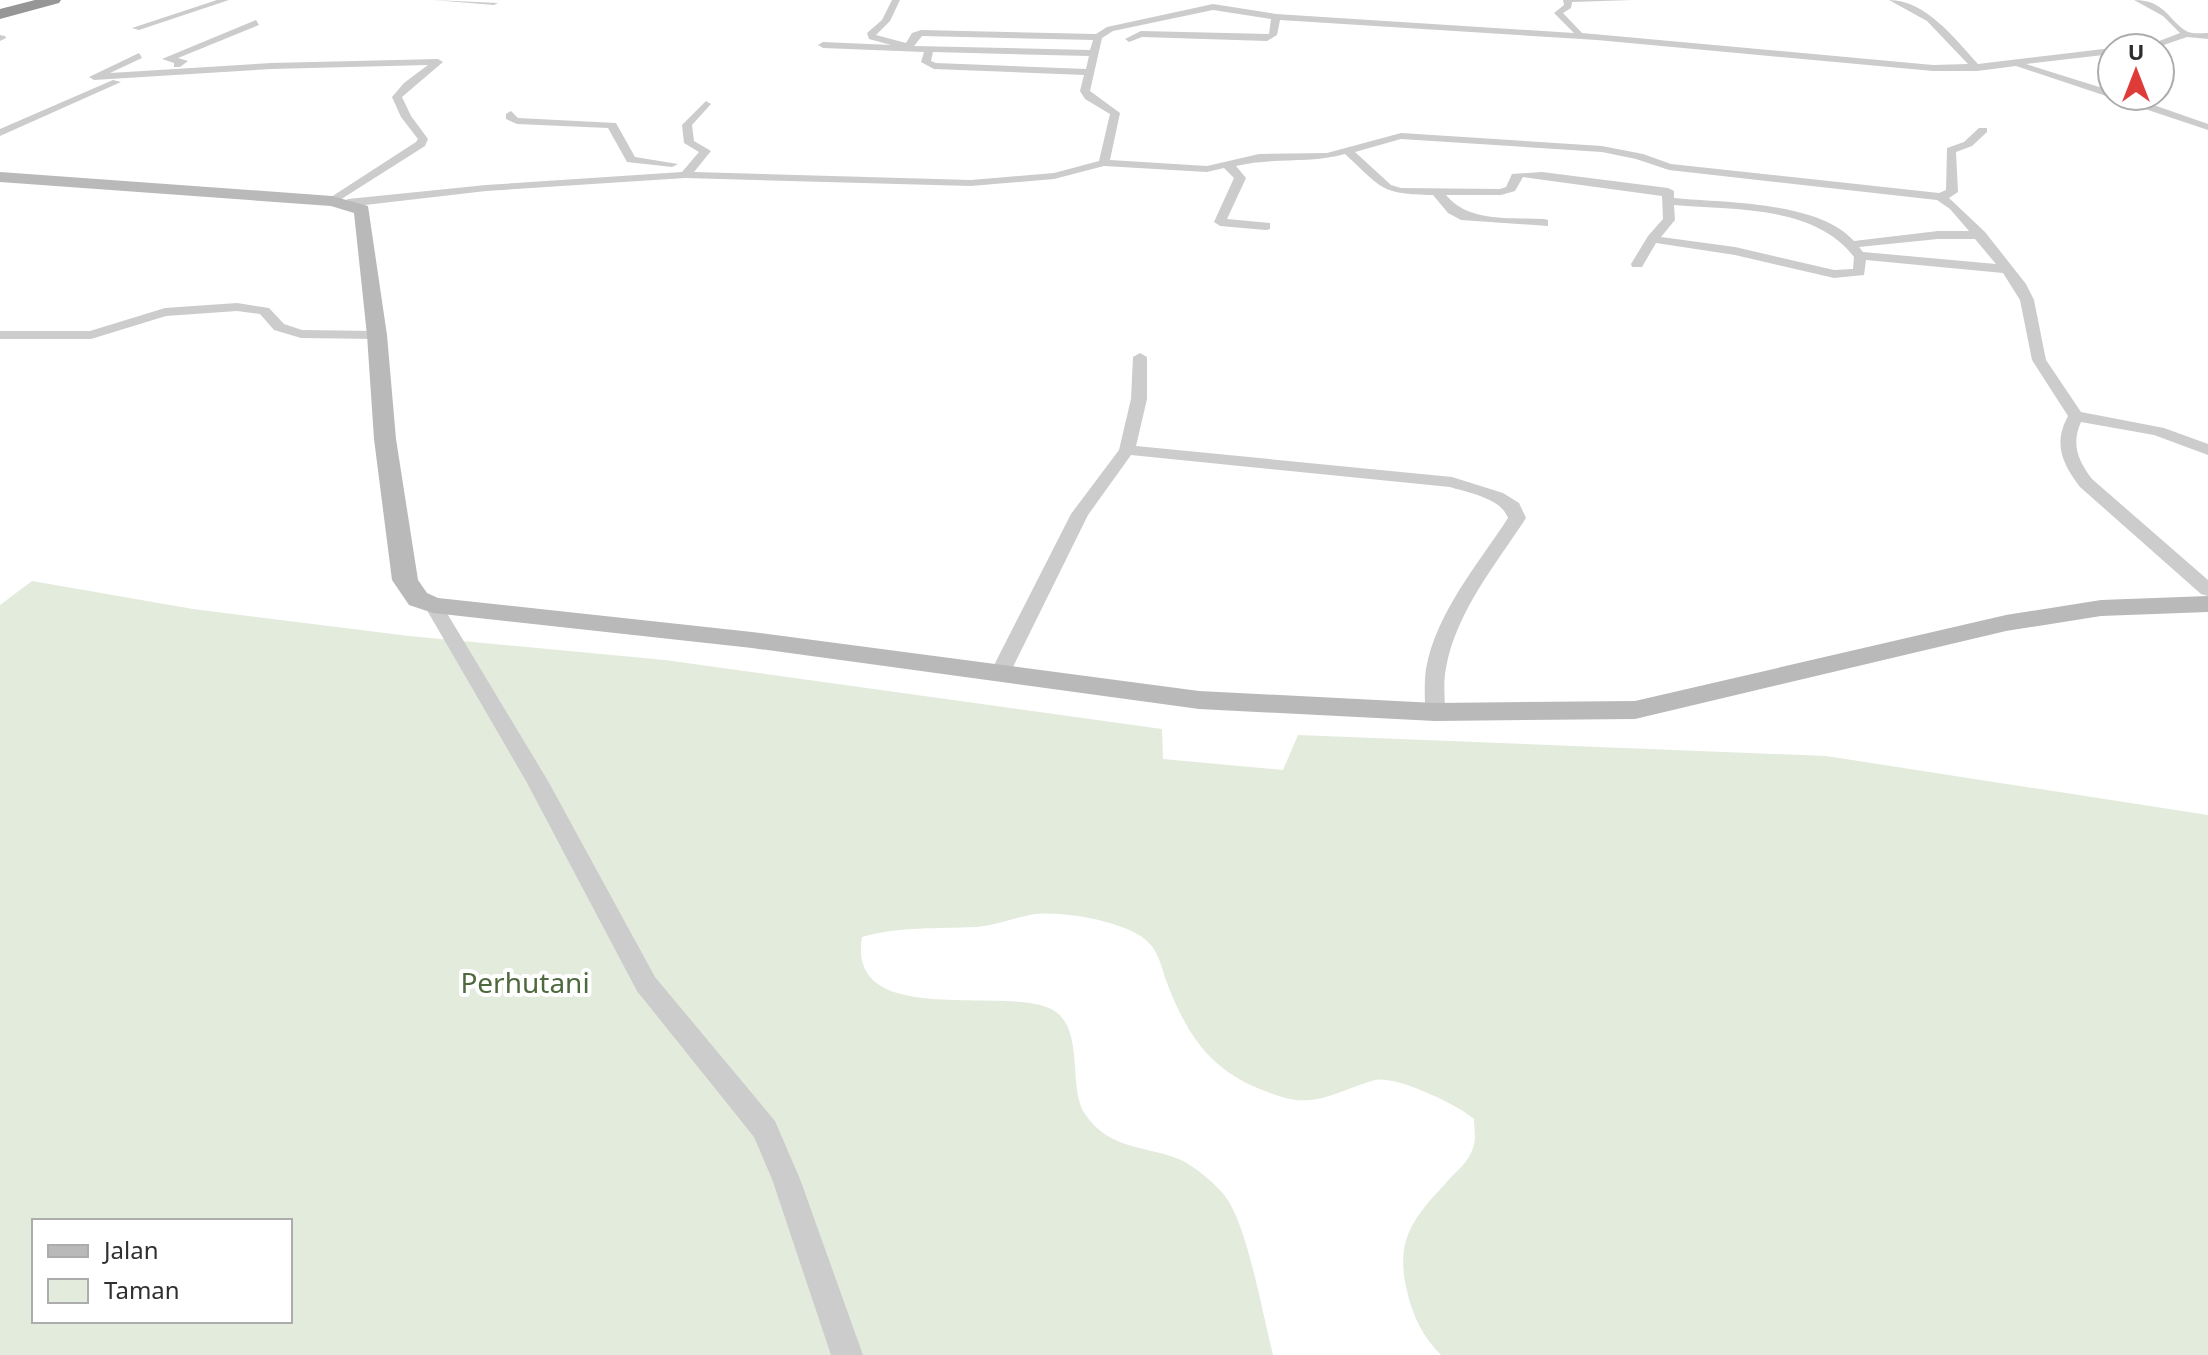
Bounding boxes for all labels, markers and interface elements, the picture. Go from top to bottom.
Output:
north arrow [2096,32,2176,112]
text: U [2128,36,2144,66]
park label: Perhutani [460,963,590,1001]
legend [32,1219,292,1323]
text: Jalan [102,1233,159,1266]
text: Taman [104,1273,180,1306]

